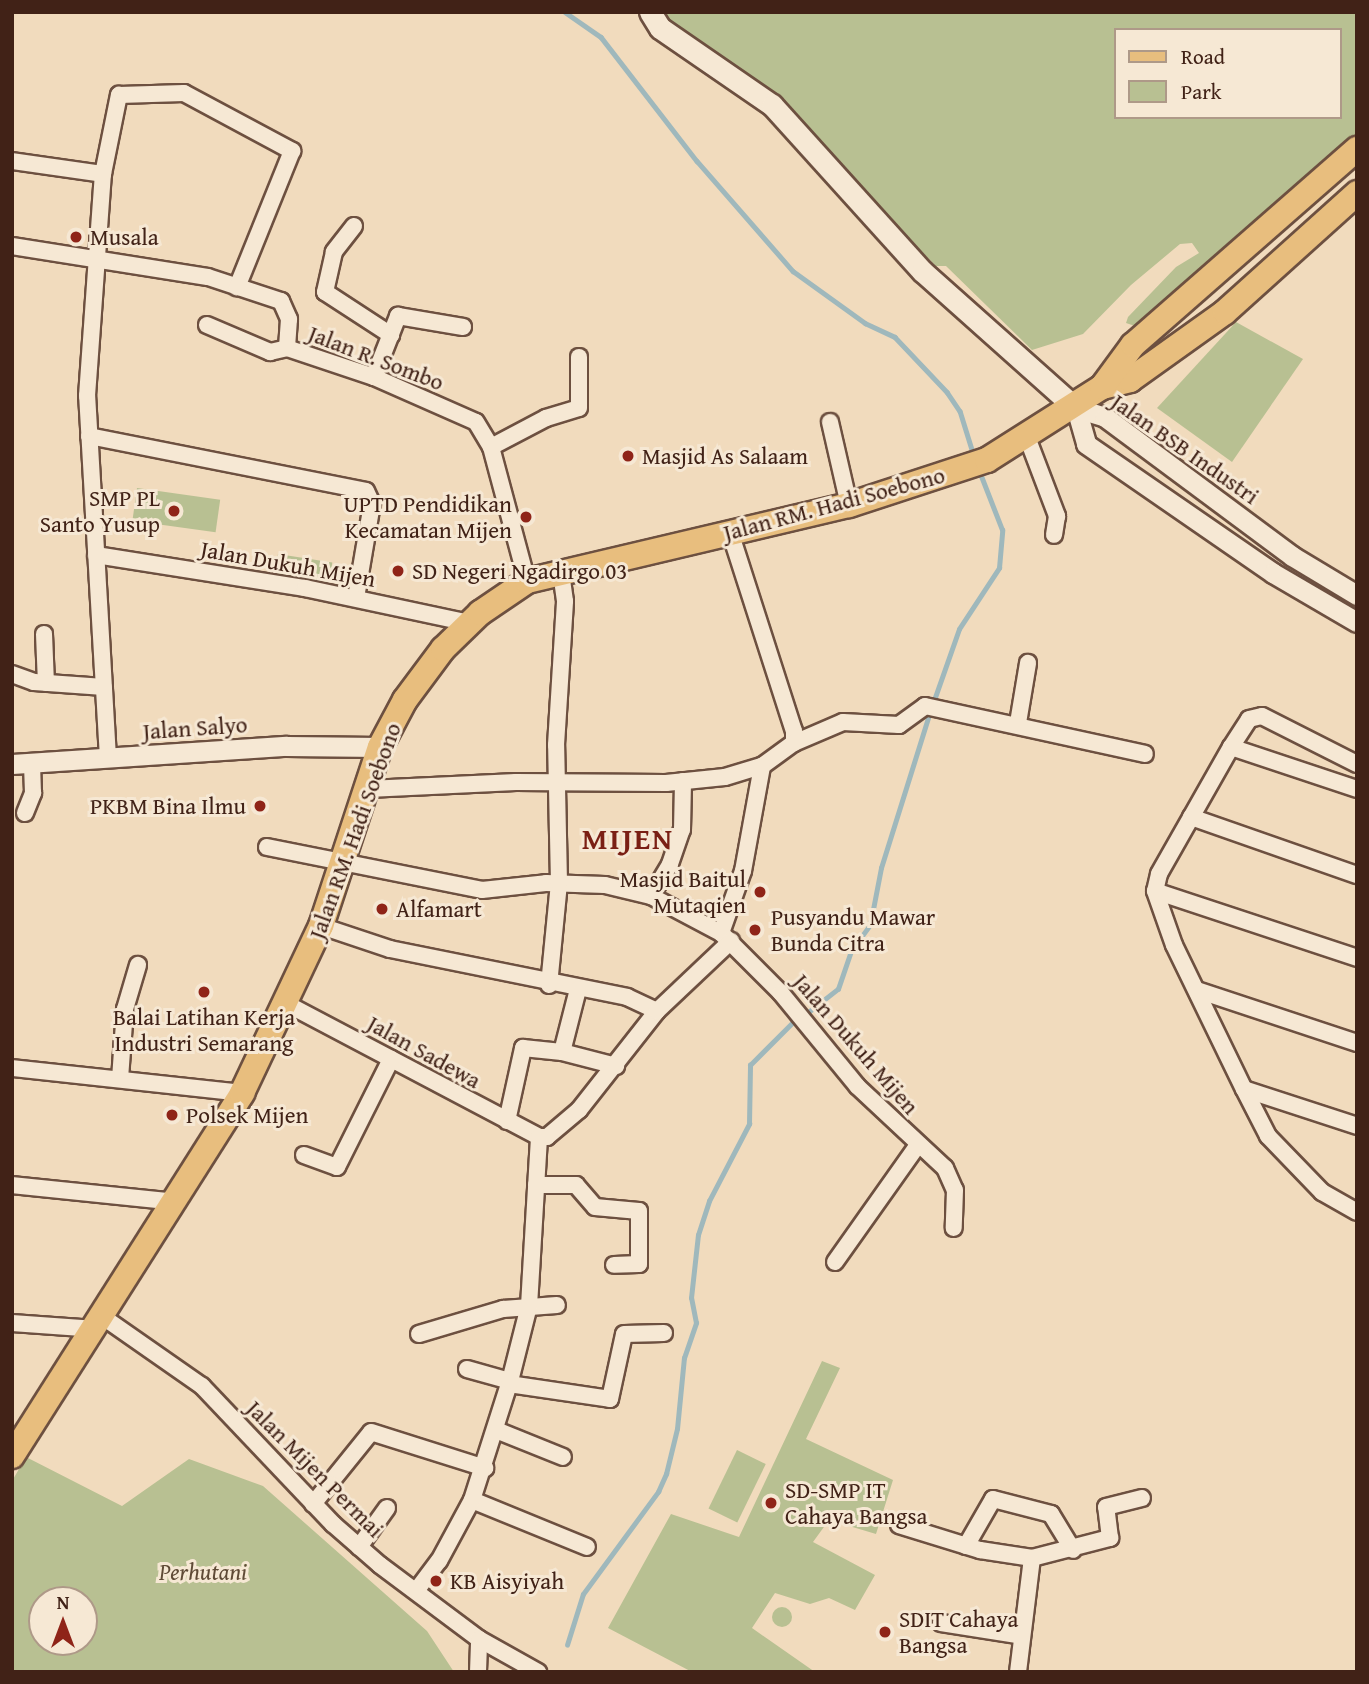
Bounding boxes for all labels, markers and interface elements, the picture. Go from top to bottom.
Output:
legend [1114,28,1341,119]
text: Road [1181,41,1225,72]
text: Park [1181,76,1222,107]
place label: Musala [90,223,159,251]
marker: Musala [68,229,84,245]
street label: Jalan R. Sombo [304,320,448,396]
street label: Jalan BSB Industri [1106,388,1264,510]
place label: Masjid As Salaam [642,442,808,470]
marker: Masjid As Salaam [620,448,636,464]
street label: Jalan RM. Hadi Soebono [720,461,948,547]
place label: SMP PL Santo Yusup [40,484,160,538]
place label: UPTD Pendidikan Kecamatan Mijen [344,490,512,544]
marker: SMP PL Santo Yusup [166,503,182,519]
marker: UPTD Pendidikan Kecamatan Mijen [518,509,534,525]
street label: Jalan Dukuh Mijen [198,535,378,593]
place label: SD Negeri Ngadirgo 03 [412,557,627,585]
marker: SD Negeri Ngadirgo 03 [390,563,406,579]
street label: Jalan Salyo [142,711,248,745]
street label: Jalan RM. Hadi Soebono [303,719,407,943]
place label: PKBM Bina Ilmu [90,792,246,820]
marker: PKBM Bina Ilmu [252,798,268,814]
district label: MIJEN [582,820,674,856]
place label: Masjid Baitul Mutaqien [620,865,746,919]
marker: Masjid Baitul Mutaqien [752,884,768,900]
place label: Alfamart [396,895,482,923]
marker: Alfamart [374,901,390,917]
place label: Pusyandu Mawar Bunda Citra [771,903,935,957]
marker: Pusyandu Mawar Bunda Citra [745,920,765,940]
street label: Jalan Dukuh Mijen [787,968,925,1120]
marker: Balai Latihan Kerja Industri Semarang [196,984,212,1000]
place label: Balai Latihan Kerja Industri Semarang [113,1003,295,1057]
street label: Jalan Sadewa [362,1010,486,1094]
place label: Polsek Mijen [186,1101,308,1129]
marker: Polsek Mijen [164,1107,180,1123]
street label: Jalan Mijen Permai [241,1395,389,1543]
place label: SD-SMP IT Cahaya Bangsa [785,1476,927,1530]
marker: SD-SMP IT Cahaya Bangsa [763,1495,779,1511]
park label: Perhutani [159,1558,247,1586]
place label: KB Aisyiyah [450,1567,564,1595]
marker: KB Aisyiyah [428,1573,444,1589]
north arrow [28,1586,98,1656]
text: N [57,1588,69,1616]
place label: SDIT Cahaya Bangsa [899,1605,1018,1659]
marker: SDIT Cahaya Bangsa [877,1624,893,1640]

